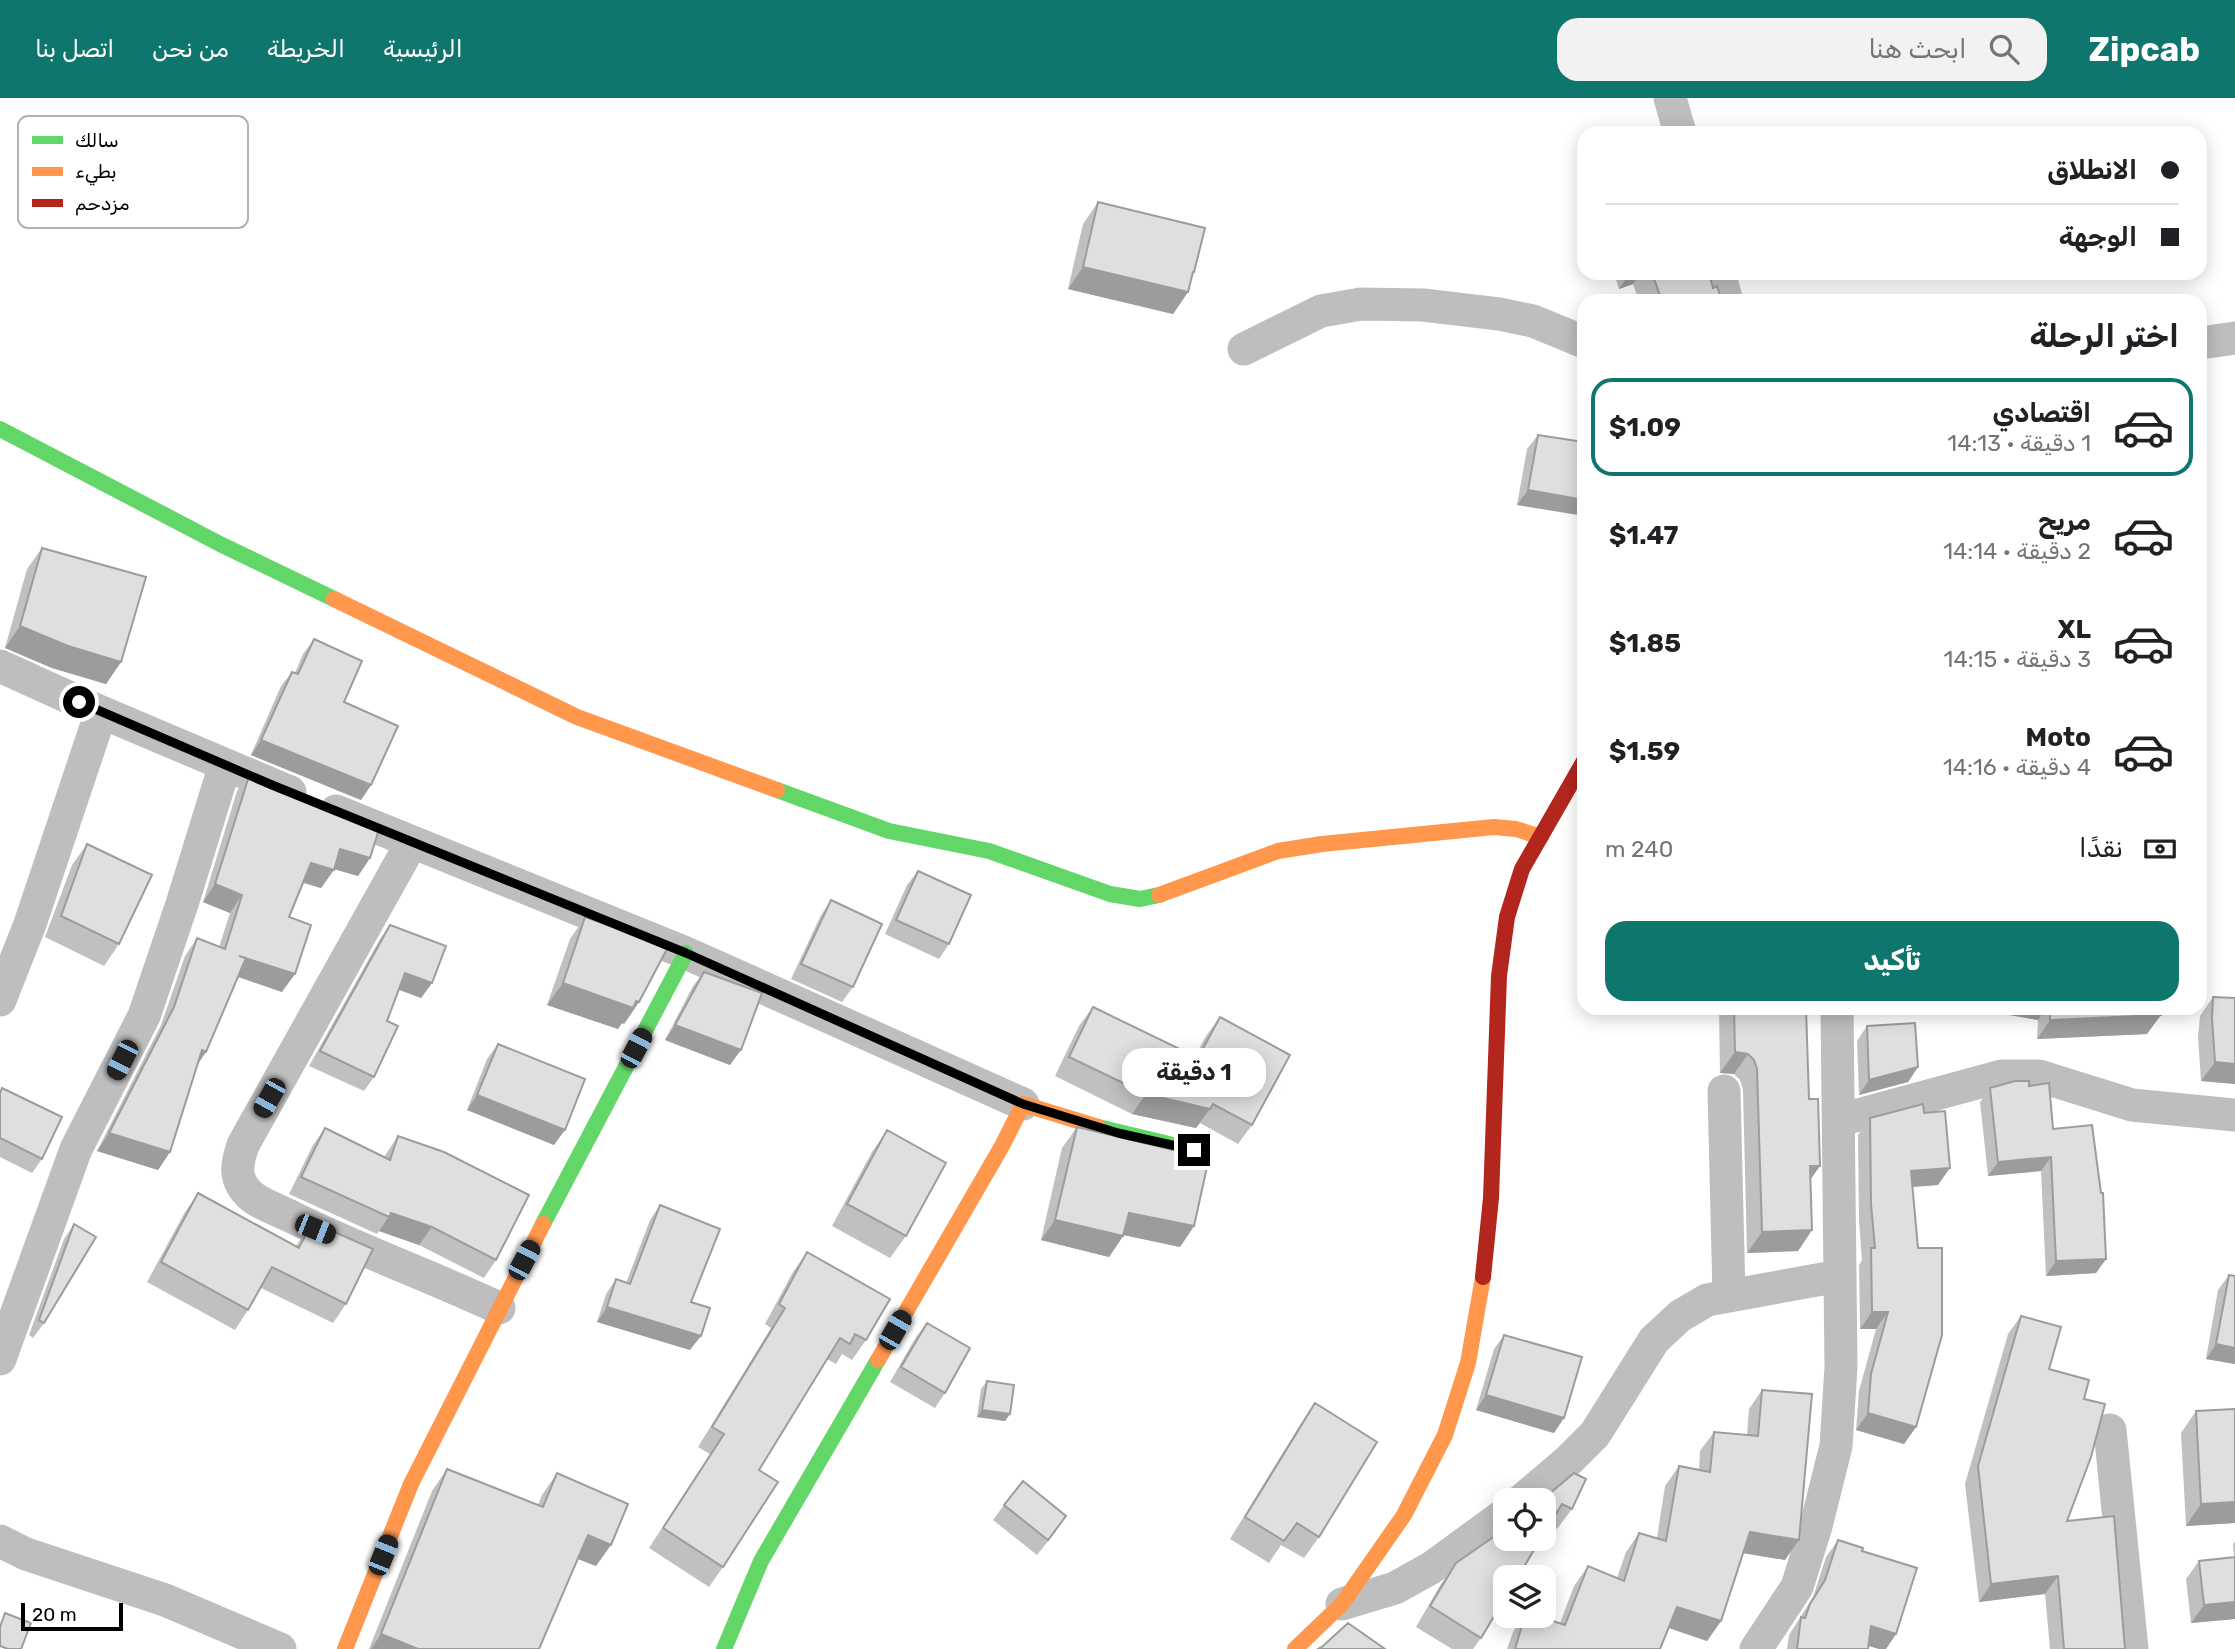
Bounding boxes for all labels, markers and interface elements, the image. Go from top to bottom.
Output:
search box [1557,18,2047,81]
icon: search [1985,30,2023,68]
text: Zipcab [2089,30,2200,69]
text: ابحث هنا [1868,34,1967,65]
text: اتصل بنا [35,35,114,63]
text: من نحن [152,35,229,63]
text: الخريطة [267,35,345,63]
text: الرئيسية [383,35,463,63]
legend [18,116,248,228]
text: سالك [75,129,119,152]
text: الانطلاق [2047,155,2137,186]
text: بطيء [75,160,117,186]
text: مزدحم [75,192,130,216]
text: الوجهة [2059,222,2137,253]
text: اختر الرحلة [2029,317,2179,355]
icon: car [2112,396,2175,459]
text: اقتصادي [1992,398,2091,429]
text: $1.09 [1609,412,1681,443]
text: 1 دقيقة · 14:13 [1947,429,2091,457]
icon: car [2112,504,2175,567]
text: مريح [2038,506,2091,537]
text: $1.47 [1609,520,1679,551]
text: 2 دقيقة · 14:14 [1943,537,2091,565]
icon: car [2112,612,2175,675]
text: XL [2058,614,2091,645]
text: $1.85 [1609,628,1681,659]
text: 3 دقيقة · 14:15 [1944,645,2091,673]
route start [63,686,95,718]
icon: car [2112,720,2175,783]
text: Moto [2026,722,2091,753]
text: $1.59 [1609,736,1680,767]
text: 4 دقيقة · 14:16 [1943,753,2091,781]
icon: cash [2141,830,2179,868]
text: نقدًا [2079,833,2123,864]
text: 240 m [1605,835,1673,863]
button: تأكيد [1605,921,2179,1001]
car [617,1025,656,1071]
car [104,1037,141,1083]
callout: 1 دقيقة [1122,1048,1266,1098]
text: 1 دقيقة [1156,1058,1232,1086]
car [250,1075,289,1121]
route end [1178,1134,1210,1166]
car [292,1211,339,1247]
car [505,1237,544,1283]
car [876,1307,915,1353]
map controls [1493,1488,1556,1628]
button: locate [1493,1488,1556,1551]
car [366,1532,401,1578]
button: layers [1493,1565,1556,1628]
scale bar [21,1600,122,1632]
text: 20 m [32,1603,77,1626]

